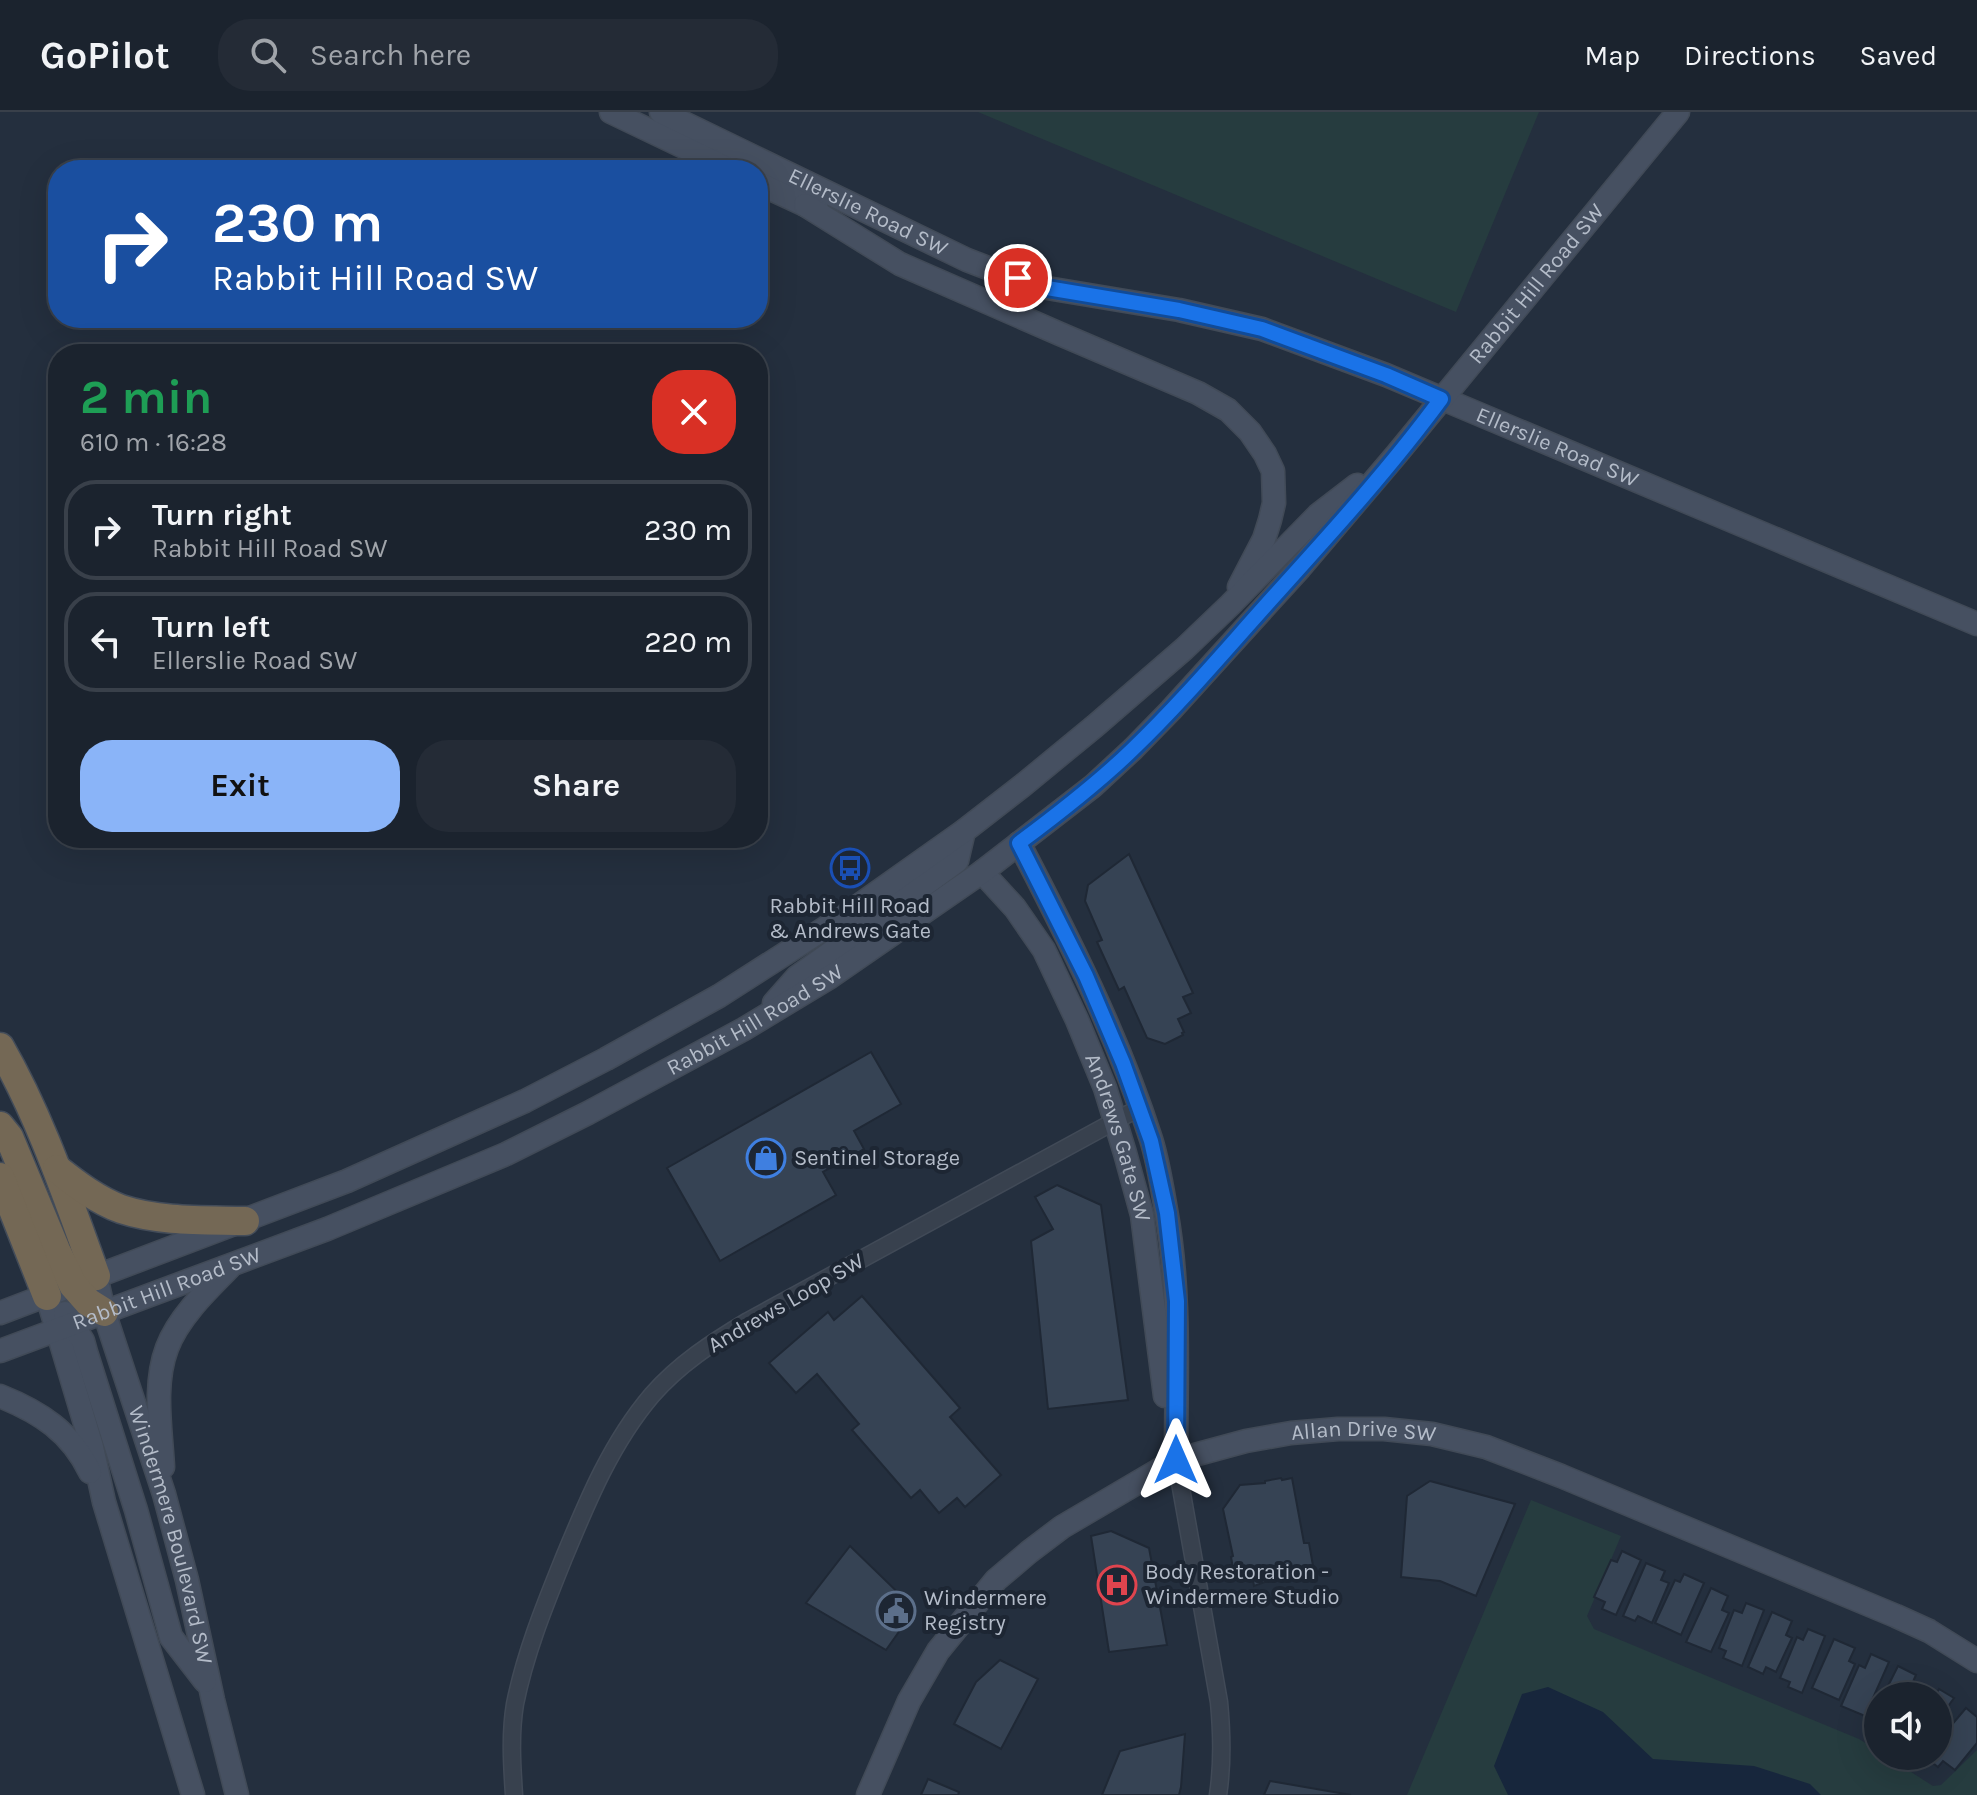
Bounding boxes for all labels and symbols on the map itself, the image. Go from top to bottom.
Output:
street label: Ellerslie Road SW [784,163,952,262]
street label: Rabbit Hill Road SW [1463,198,1610,369]
pin [984,244,1052,312]
street label: Ellerslie Road SW [1472,401,1643,493]
bus stop icon: Rabbit Hill Road & Andrews Gate [829,847,871,889]
place label: Rabbit Hill Road & Andrews Gate [769,893,931,944]
street label: Rabbit Hill Road SW [662,959,849,1081]
street label: Andrews Gate SW [1079,1049,1156,1225]
shop icon: Sentinel Storage [745,1137,787,1179]
place label: Sentinel Storage [794,1145,960,1171]
street label: Rabbit Hill Road SW [69,1242,265,1336]
street label: Andrews Loop SW [703,1248,869,1358]
street label: Windermere Boulevard SW [123,1402,218,1667]
street label: Allan Drive SW [1290,1416,1438,1447]
position arrow [1134,1418,1218,1502]
place label: Body Restoration - Windermere Studio [1145,1559,1340,1610]
hospital icon: Body Restoration - Windermere Studio [1096,1564,1138,1606]
place label: Windermere Registry [924,1585,1047,1636]
public building icon: Windermere Registry [875,1590,917,1632]

